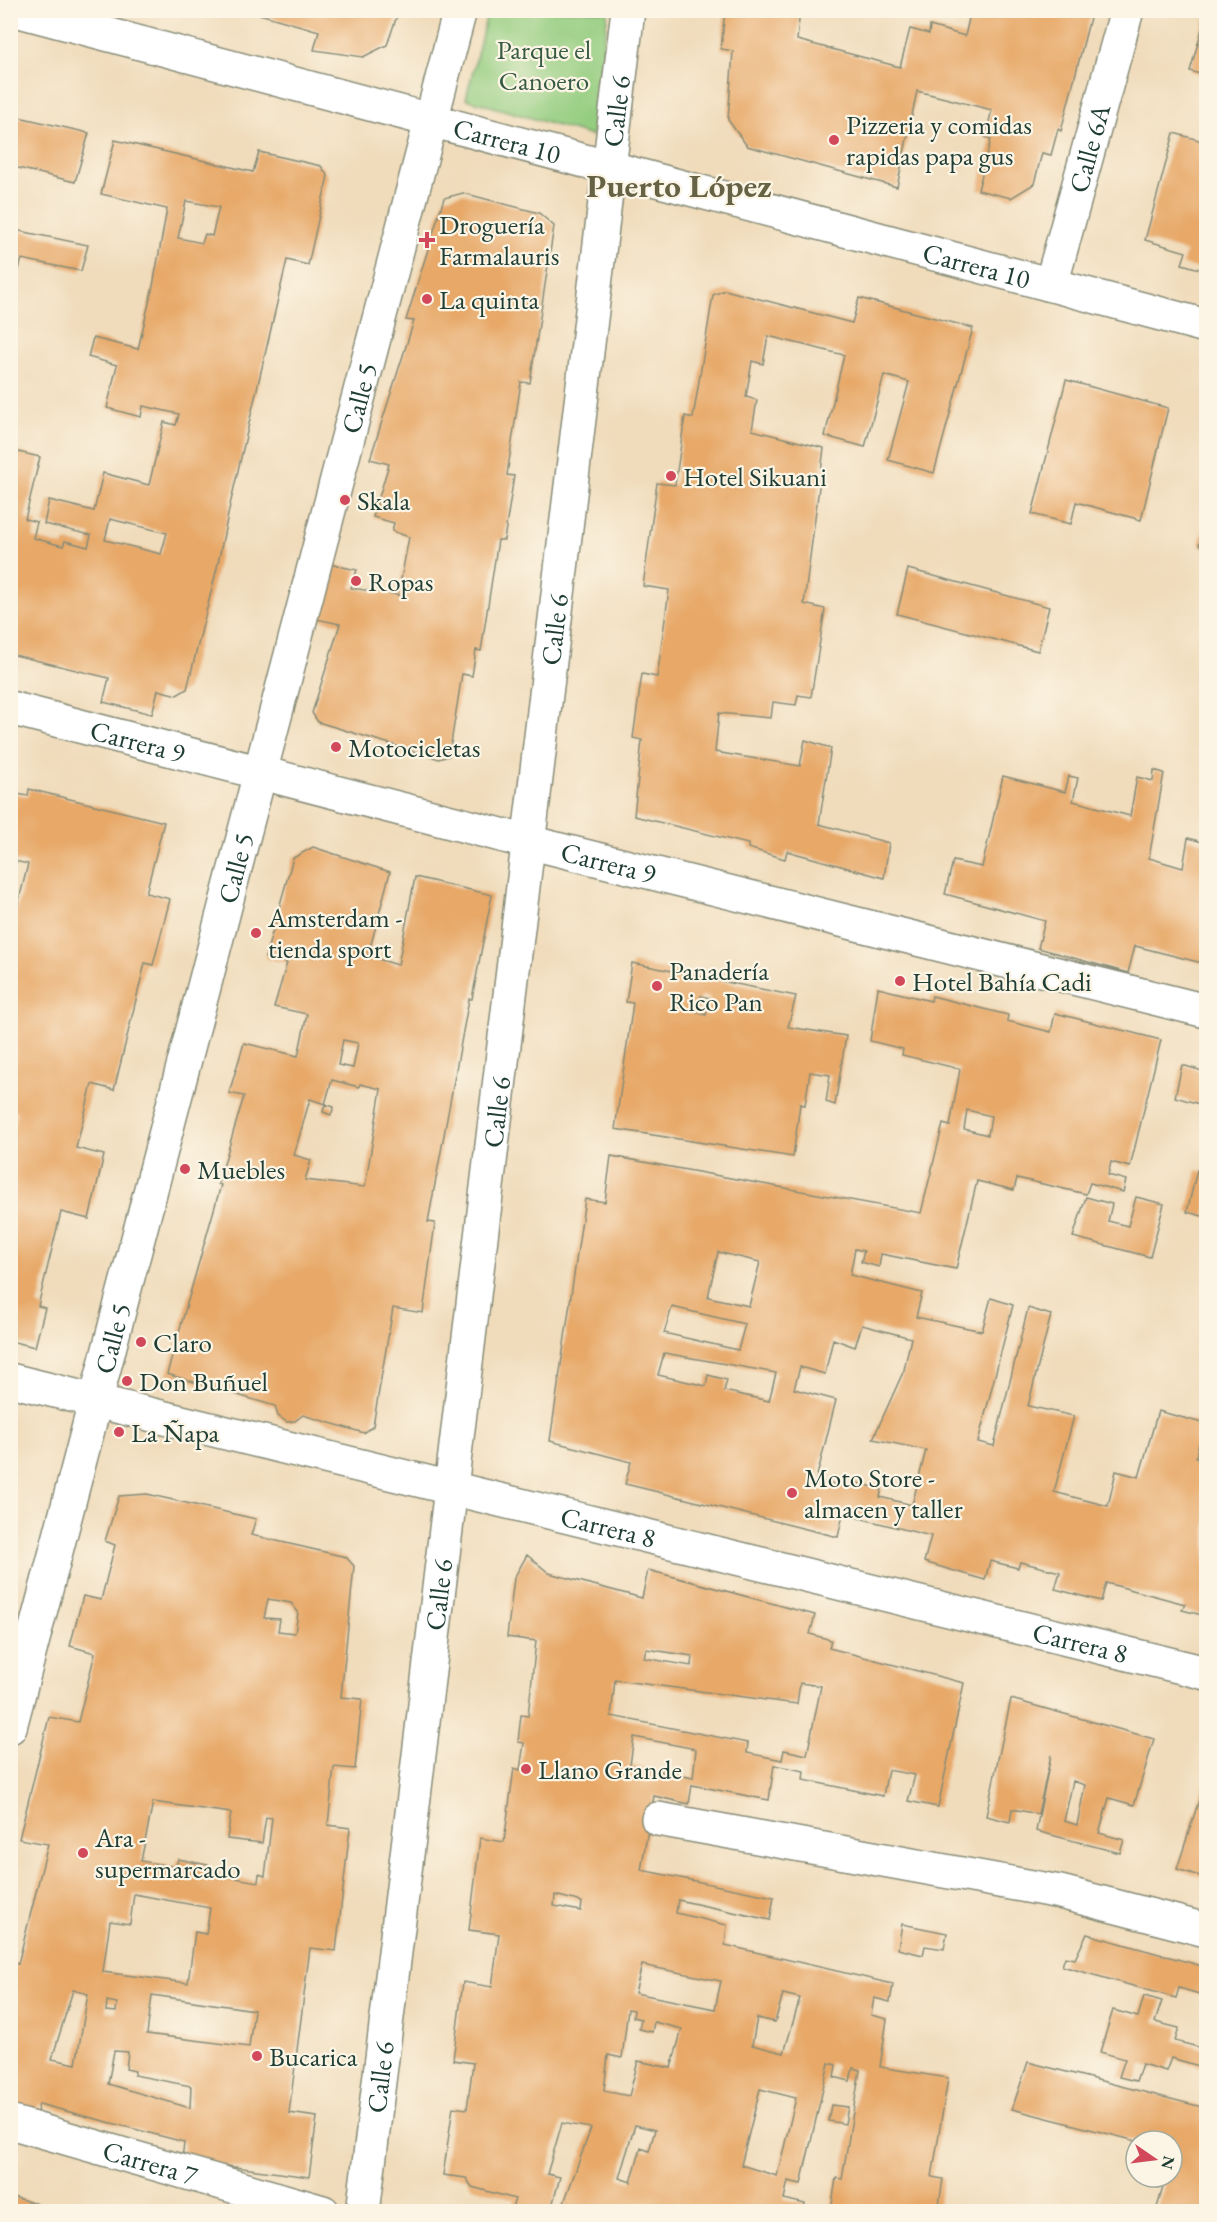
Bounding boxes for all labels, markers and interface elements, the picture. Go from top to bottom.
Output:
park label: Parque el Canoero [497,32,591,98]
street label: Calle 6 [594,73,638,149]
street label: Calle 6A [1060,100,1118,196]
place label: Pizzeria y comidas rapidas papa gus [846,107,1032,173]
street label: Carrera 10 [449,109,565,171]
marker: Pizzeria y comidas rapidas papa gus [827,133,841,147]
district label: Puerto López [586,164,772,207]
place label: Droguería Farmalauris [439,207,559,273]
marker: Droguería Farmalauris [420,233,434,247]
street label: Carrera 10 [919,234,1034,296]
place label: La quinta [439,282,540,317]
marker: La quinta [420,292,434,306]
street label: Calle 5 [332,359,384,437]
place label: Hotel Sikuani [683,459,827,494]
marker: Hotel Sikuani [664,469,678,483]
place label: Skala [357,483,410,518]
marker: Skala [338,493,352,507]
place label: Ropas [368,564,434,599]
marker: Ropas [349,574,363,588]
street label: Calle 6 [532,592,575,667]
street label: Carrera 9 [87,712,189,770]
place label: Motocicletas [348,730,481,765]
marker: Motocicletas [329,740,343,754]
street label: Calle 5 [209,829,261,907]
street label: Carrera 9 [557,833,660,891]
place label: Amsterdam - tienda sport [267,900,403,966]
marker: Amsterdam - tienda sport [249,926,263,940]
place label: Panadería Rico Pan [669,953,769,1019]
place label: Hotel Bahía Cadi [912,964,1092,999]
marker: Hotel Bahía Cadi [893,974,907,988]
marker: Panadería Rico Pan [650,979,664,993]
street label: Calle 6 [474,1074,518,1150]
place label: Muebles [197,1152,285,1187]
marker: Muebles [178,1162,192,1176]
street label: Calle 5 [86,1299,138,1377]
place label: Claro [153,1325,212,1360]
marker: Claro [134,1335,148,1349]
place label: Don Buñuel [139,1364,268,1399]
marker: Don Buñuel [120,1374,134,1388]
place label: La Ñapa [131,1415,220,1450]
marker: La Ñapa [112,1425,126,1439]
place label: Moto Store - almacen y taller [804,1460,963,1526]
marker: Moto Store - almacen y taller [785,1486,799,1500]
street label: Carrera 8 [557,1498,659,1555]
street label: Calle 6 [417,1557,460,1632]
street label: Carrera 8 [1029,1614,1131,1671]
place label: Llano Grande [538,1752,682,1787]
marker: Llano Grande [519,1762,533,1776]
place label: Ara - supermarcado [94,1820,241,1886]
marker: Ara - supermarcado [76,1846,90,1860]
place label: Bucarica [269,2039,358,2074]
street label: Calle 6 [358,2039,401,2115]
marker: Bucarica [250,2049,264,2063]
north arrow [1124,2129,1184,2189]
street label: Carrera 7 [99,2132,203,2193]
text: N [1156,2154,1180,2171]

